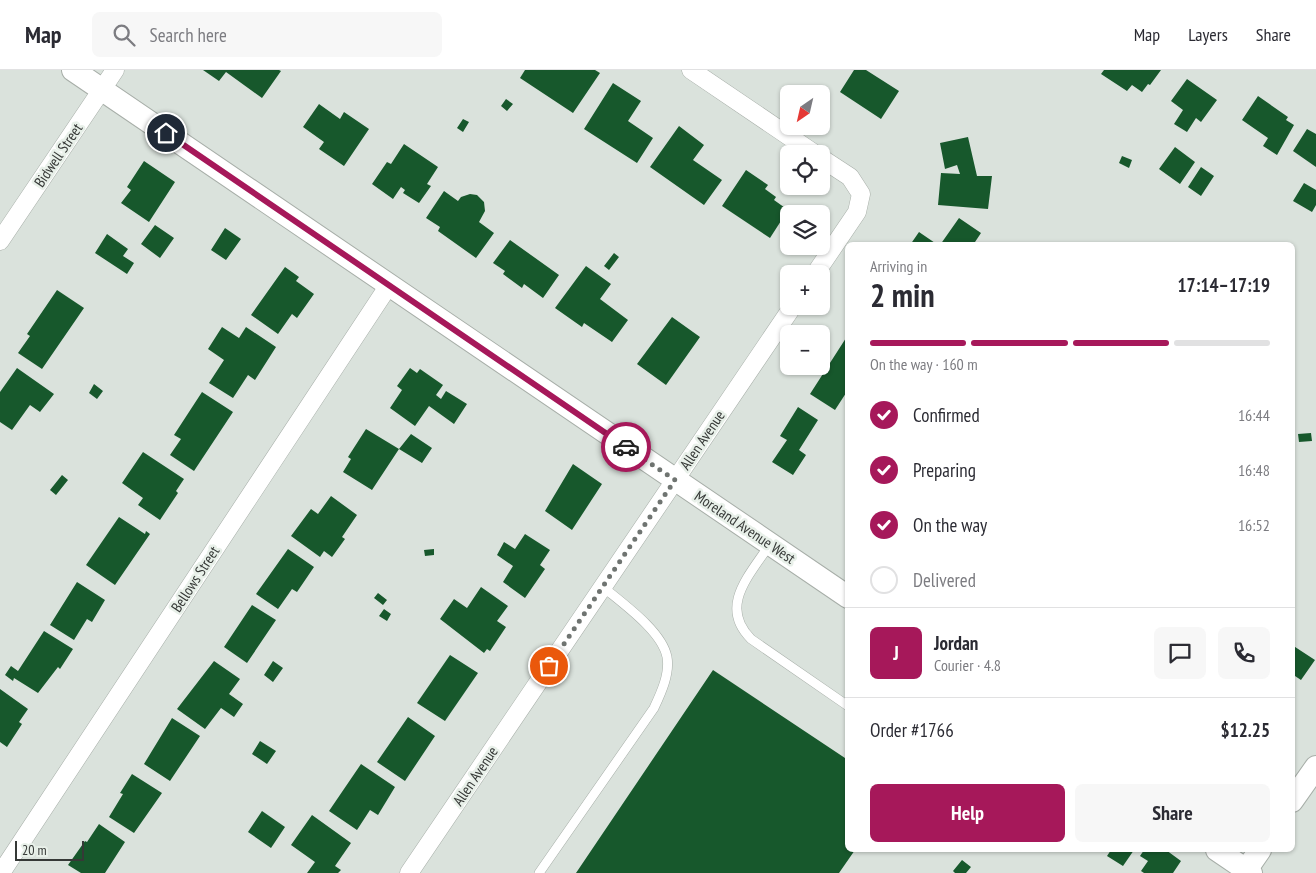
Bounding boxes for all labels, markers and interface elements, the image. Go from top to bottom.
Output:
search box [92,12,442,57]
text: Map [25,19,62,50]
icon: search [110,21,138,49]
text: Search here [150,23,227,47]
text: Map [1134,23,1160,46]
text: Layers [1188,23,1228,46]
text: Share [1256,23,1291,46]
north arrow [780,85,830,135]
map controls [780,85,830,375]
pin [145,112,187,154]
street label: Bidwell Street [30,119,86,191]
icon: home [152,119,180,147]
button: locate [780,145,830,195]
button: layers [780,205,830,255]
text: Arriving in [870,256,927,276]
button: + [780,265,830,315]
text: 17:14–17:19 [1177,273,1270,297]
text: 2 min [870,274,935,316]
button: − [780,325,830,375]
text: On the way · 160 m [870,354,978,374]
icon: check [870,401,898,429]
text: Confirmed [913,403,980,427]
text: 16:44 [1238,405,1270,425]
street label: Allen Avenue [675,407,729,473]
courier [601,422,651,472]
icon: car [612,433,640,461]
icon: check [870,456,898,484]
text: Preparing [913,458,976,482]
text: 16:48 [1238,460,1270,480]
street label: Moreland Avenue West [691,486,799,568]
icon: check [870,511,898,539]
text: On the way [913,513,987,537]
text: 16:52 [1238,515,1270,535]
street label: Bellows Street [167,542,223,616]
text: Delivered [913,568,976,592]
button: chat [1154,627,1206,679]
button: phone [1218,627,1270,679]
text: Jordan [934,631,978,655]
text: J [893,641,899,665]
pin [528,645,570,687]
icon: bag [535,652,563,680]
text: Courier · 4.8 [934,655,1001,675]
text: Order #1766 [870,718,954,742]
text: $12.25 [1221,718,1270,742]
street label: Allen Avenue [448,743,502,809]
button: Help [870,784,1065,842]
button: Share [1075,784,1270,842]
scale bar [15,838,84,861]
text: 20 m [22,841,47,859]

